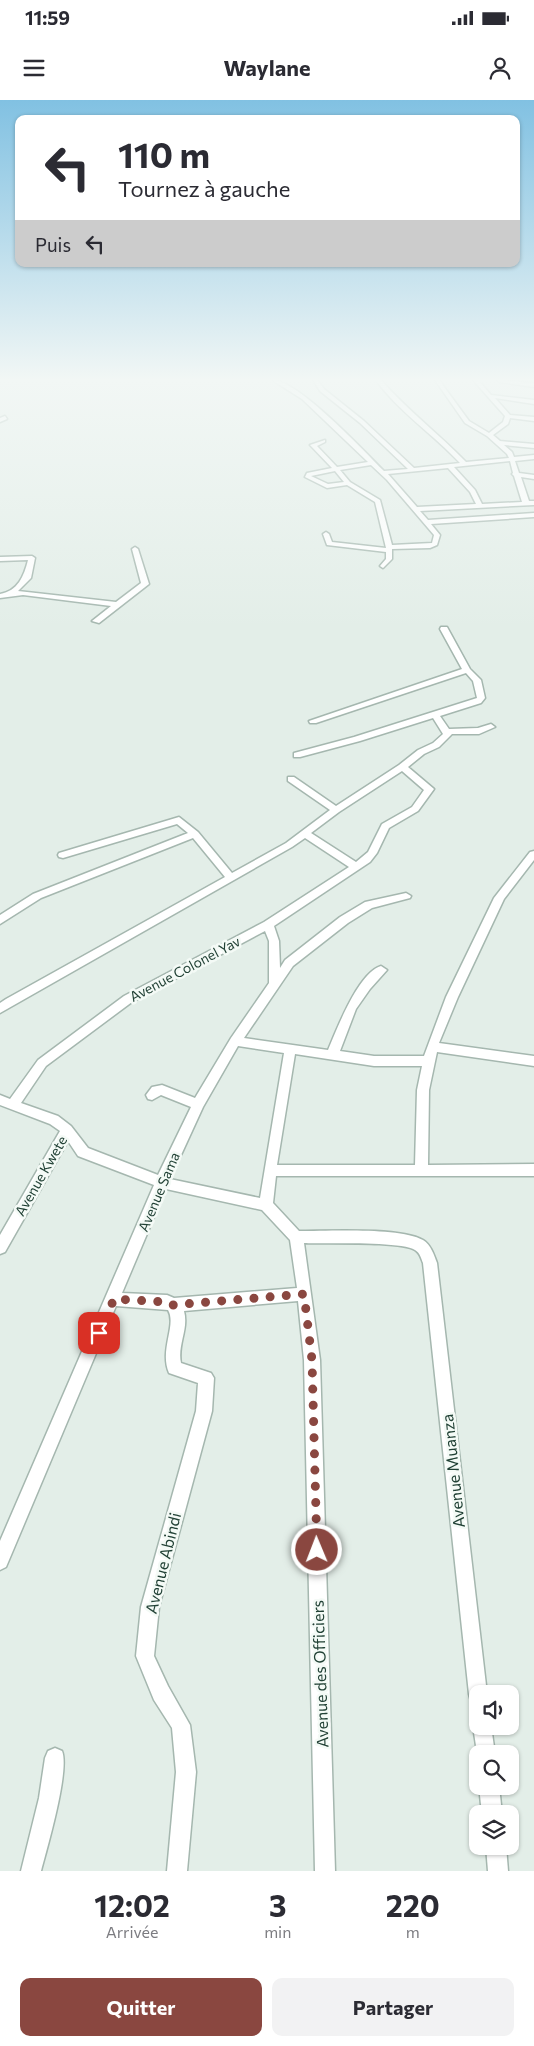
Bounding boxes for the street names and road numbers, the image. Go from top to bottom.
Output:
street label: Avenue Colonel Yav [126,932,243,1005]
street label: Avenue Kwete [11,1133,70,1219]
street label: Avenue Sama [134,1150,183,1234]
street label: Avenue Muanza [437,1413,468,1529]
street label: Avenue Abindi [141,1510,184,1615]
street label: Avenue des Officiers [307,1600,332,1748]

